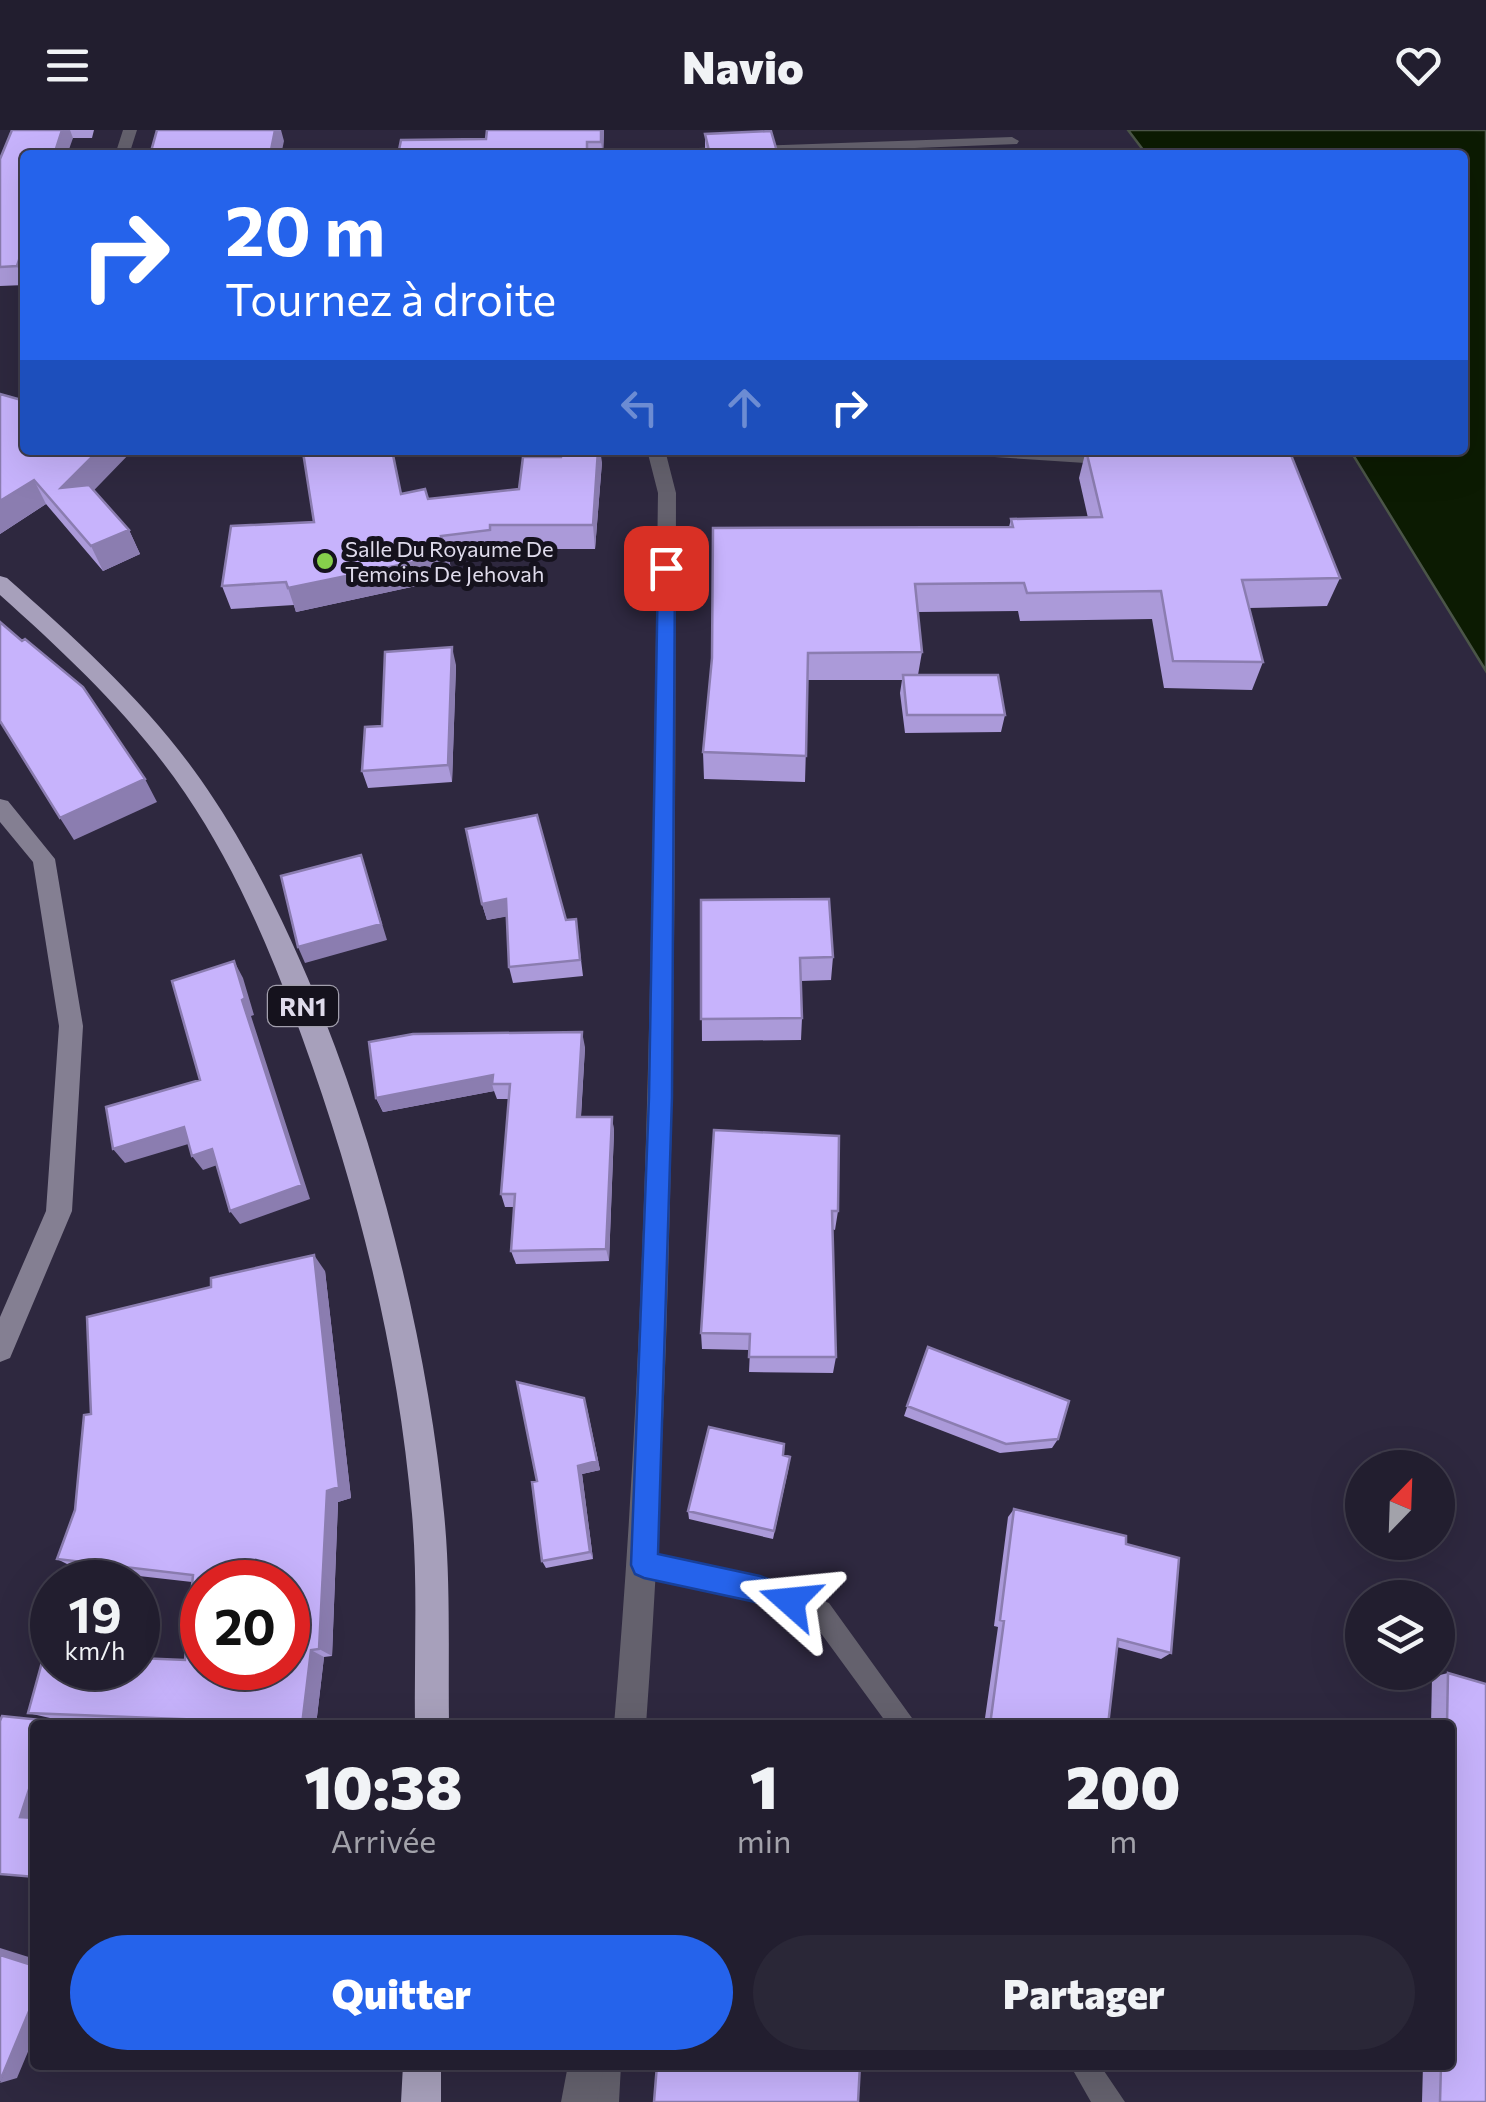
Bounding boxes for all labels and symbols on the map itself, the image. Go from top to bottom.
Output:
pin [624,526,709,611]
place label: Salle Du Royaume De Temoins De Jehovah [345,535,554,587]
marker: Salle Du Royaume De Temoins De Jehovah [314,550,336,572]
road number: RN1 [268,986,338,1026]
north arrow [1345,1450,1455,1560]
position arrow [738,1549,842,1653]
speed limit sign: 20 [180,1560,310,1690]

